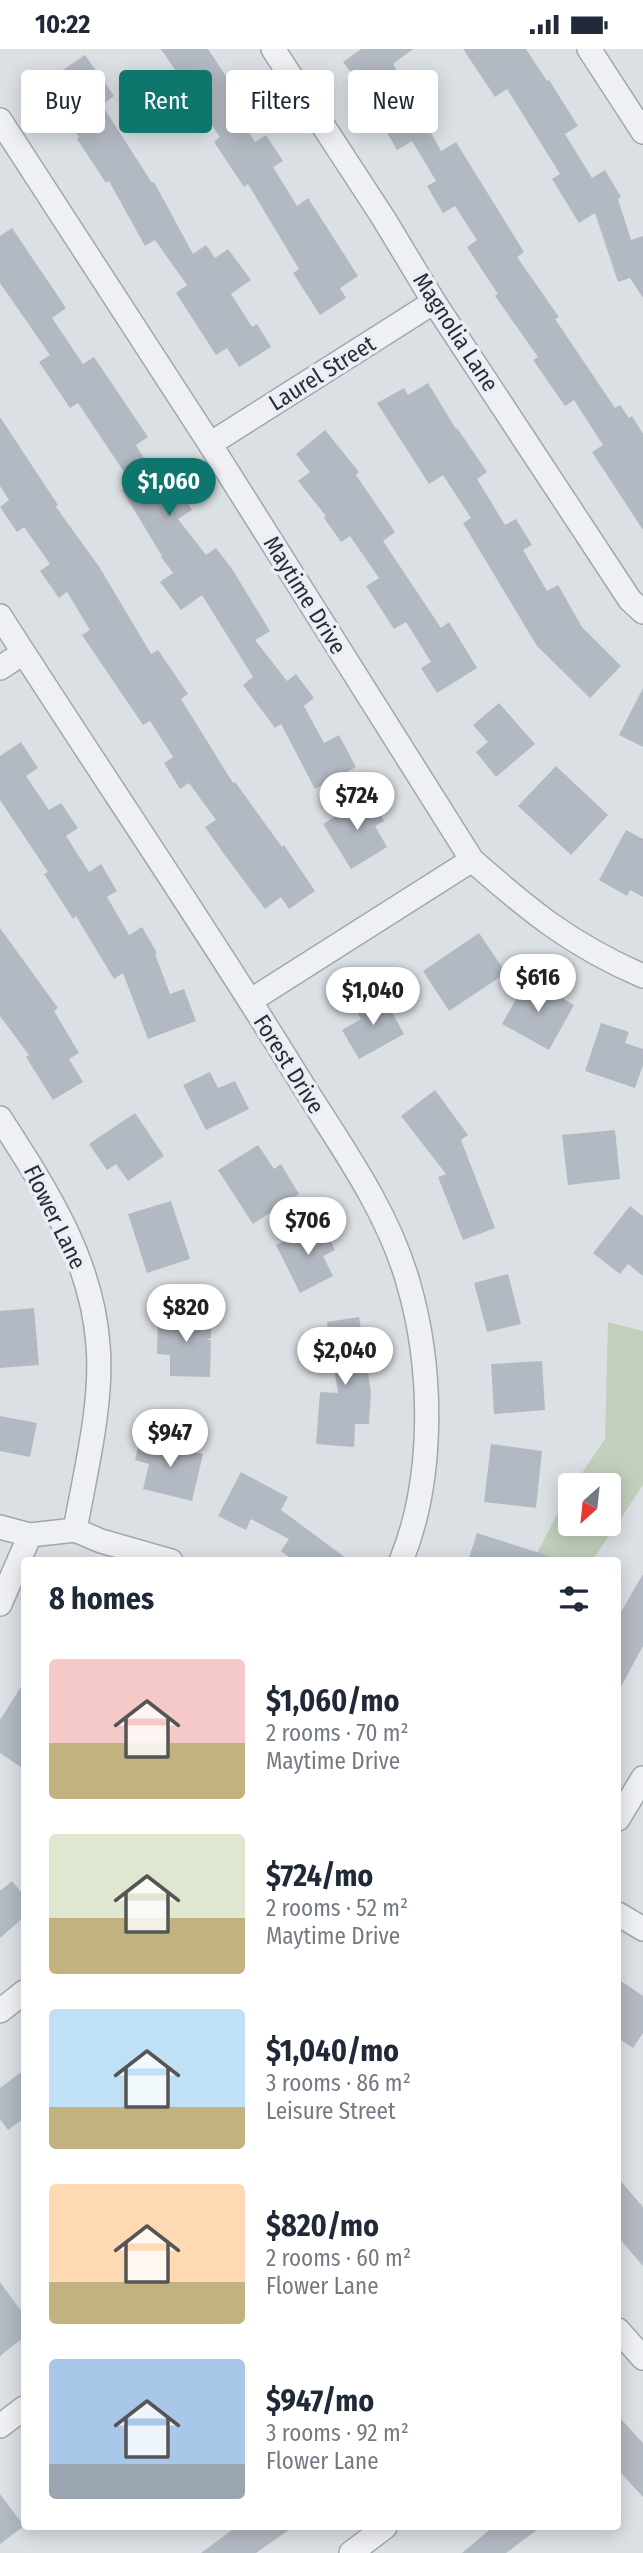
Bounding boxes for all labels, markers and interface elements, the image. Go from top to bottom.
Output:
text: 10:22 [35,9,90,40]
chip: Buy [21,70,105,133]
chip: Rent [119,70,212,133]
chip: Filters [226,70,334,133]
chip: New [348,70,438,133]
street label: Magnolia Lane [407,267,505,397]
street label: Laurel Street [264,329,381,417]
pin: $1,060 [112,459,226,518]
text: $1,060 [138,467,200,495]
street label: Maytime Drive [258,531,352,659]
pin: $724 [316,773,398,832]
text: $724 [336,781,378,809]
pin: $616 [497,955,579,1014]
text: $616 [516,963,560,991]
pin: $1,040 [316,967,430,1027]
text: $1,040 [342,976,404,1004]
street label: Forest Drive [248,1009,330,1119]
street label: Flower Lane [18,1160,92,1274]
pin: $706 [267,1197,349,1257]
text: $706 [285,1206,331,1234]
pin: $820 [145,1285,227,1344]
text: $820 [163,1293,209,1321]
pin: $2,040 [288,1327,402,1387]
text: $2,040 [313,1336,377,1364]
pin: $947 [129,1409,211,1469]
text: $947 [148,1418,192,1446]
north arrow [558,1473,621,1537]
map controls [558,1473,621,1536]
icon: filters [555,1580,593,1618]
text: 8 homes [49,1581,154,1617]
text: $1,060/mo [266,1683,399,1719]
icon: home [105,1687,189,1771]
text: 2 rooms · 70 m² [266,1719,409,1747]
text: Maytime Drive [266,1747,400,1775]
text: $724/mo [266,1858,373,1894]
icon: home [105,1862,189,1946]
text: 2 rooms · 52 m² [266,1894,408,1922]
text: Maytime Drive [266,1922,400,1950]
text: $1,040/mo [266,2033,399,2069]
icon: home [105,2037,189,2121]
text: 3 rooms · 86 m² [266,2069,411,2097]
text: Leisure Street [266,2097,395,2125]
text: $820/mo [266,2208,379,2244]
icon: home [105,2212,189,2296]
text: 2 rooms · 60 m² [266,2244,411,2272]
text: Flower Lane [266,2272,379,2300]
text: $947/mo [266,2383,374,2419]
icon: home [105,2387,189,2471]
text: 3 rooms · 92 m² [266,2419,409,2447]
text: Flower Lane [266,2447,379,2475]

